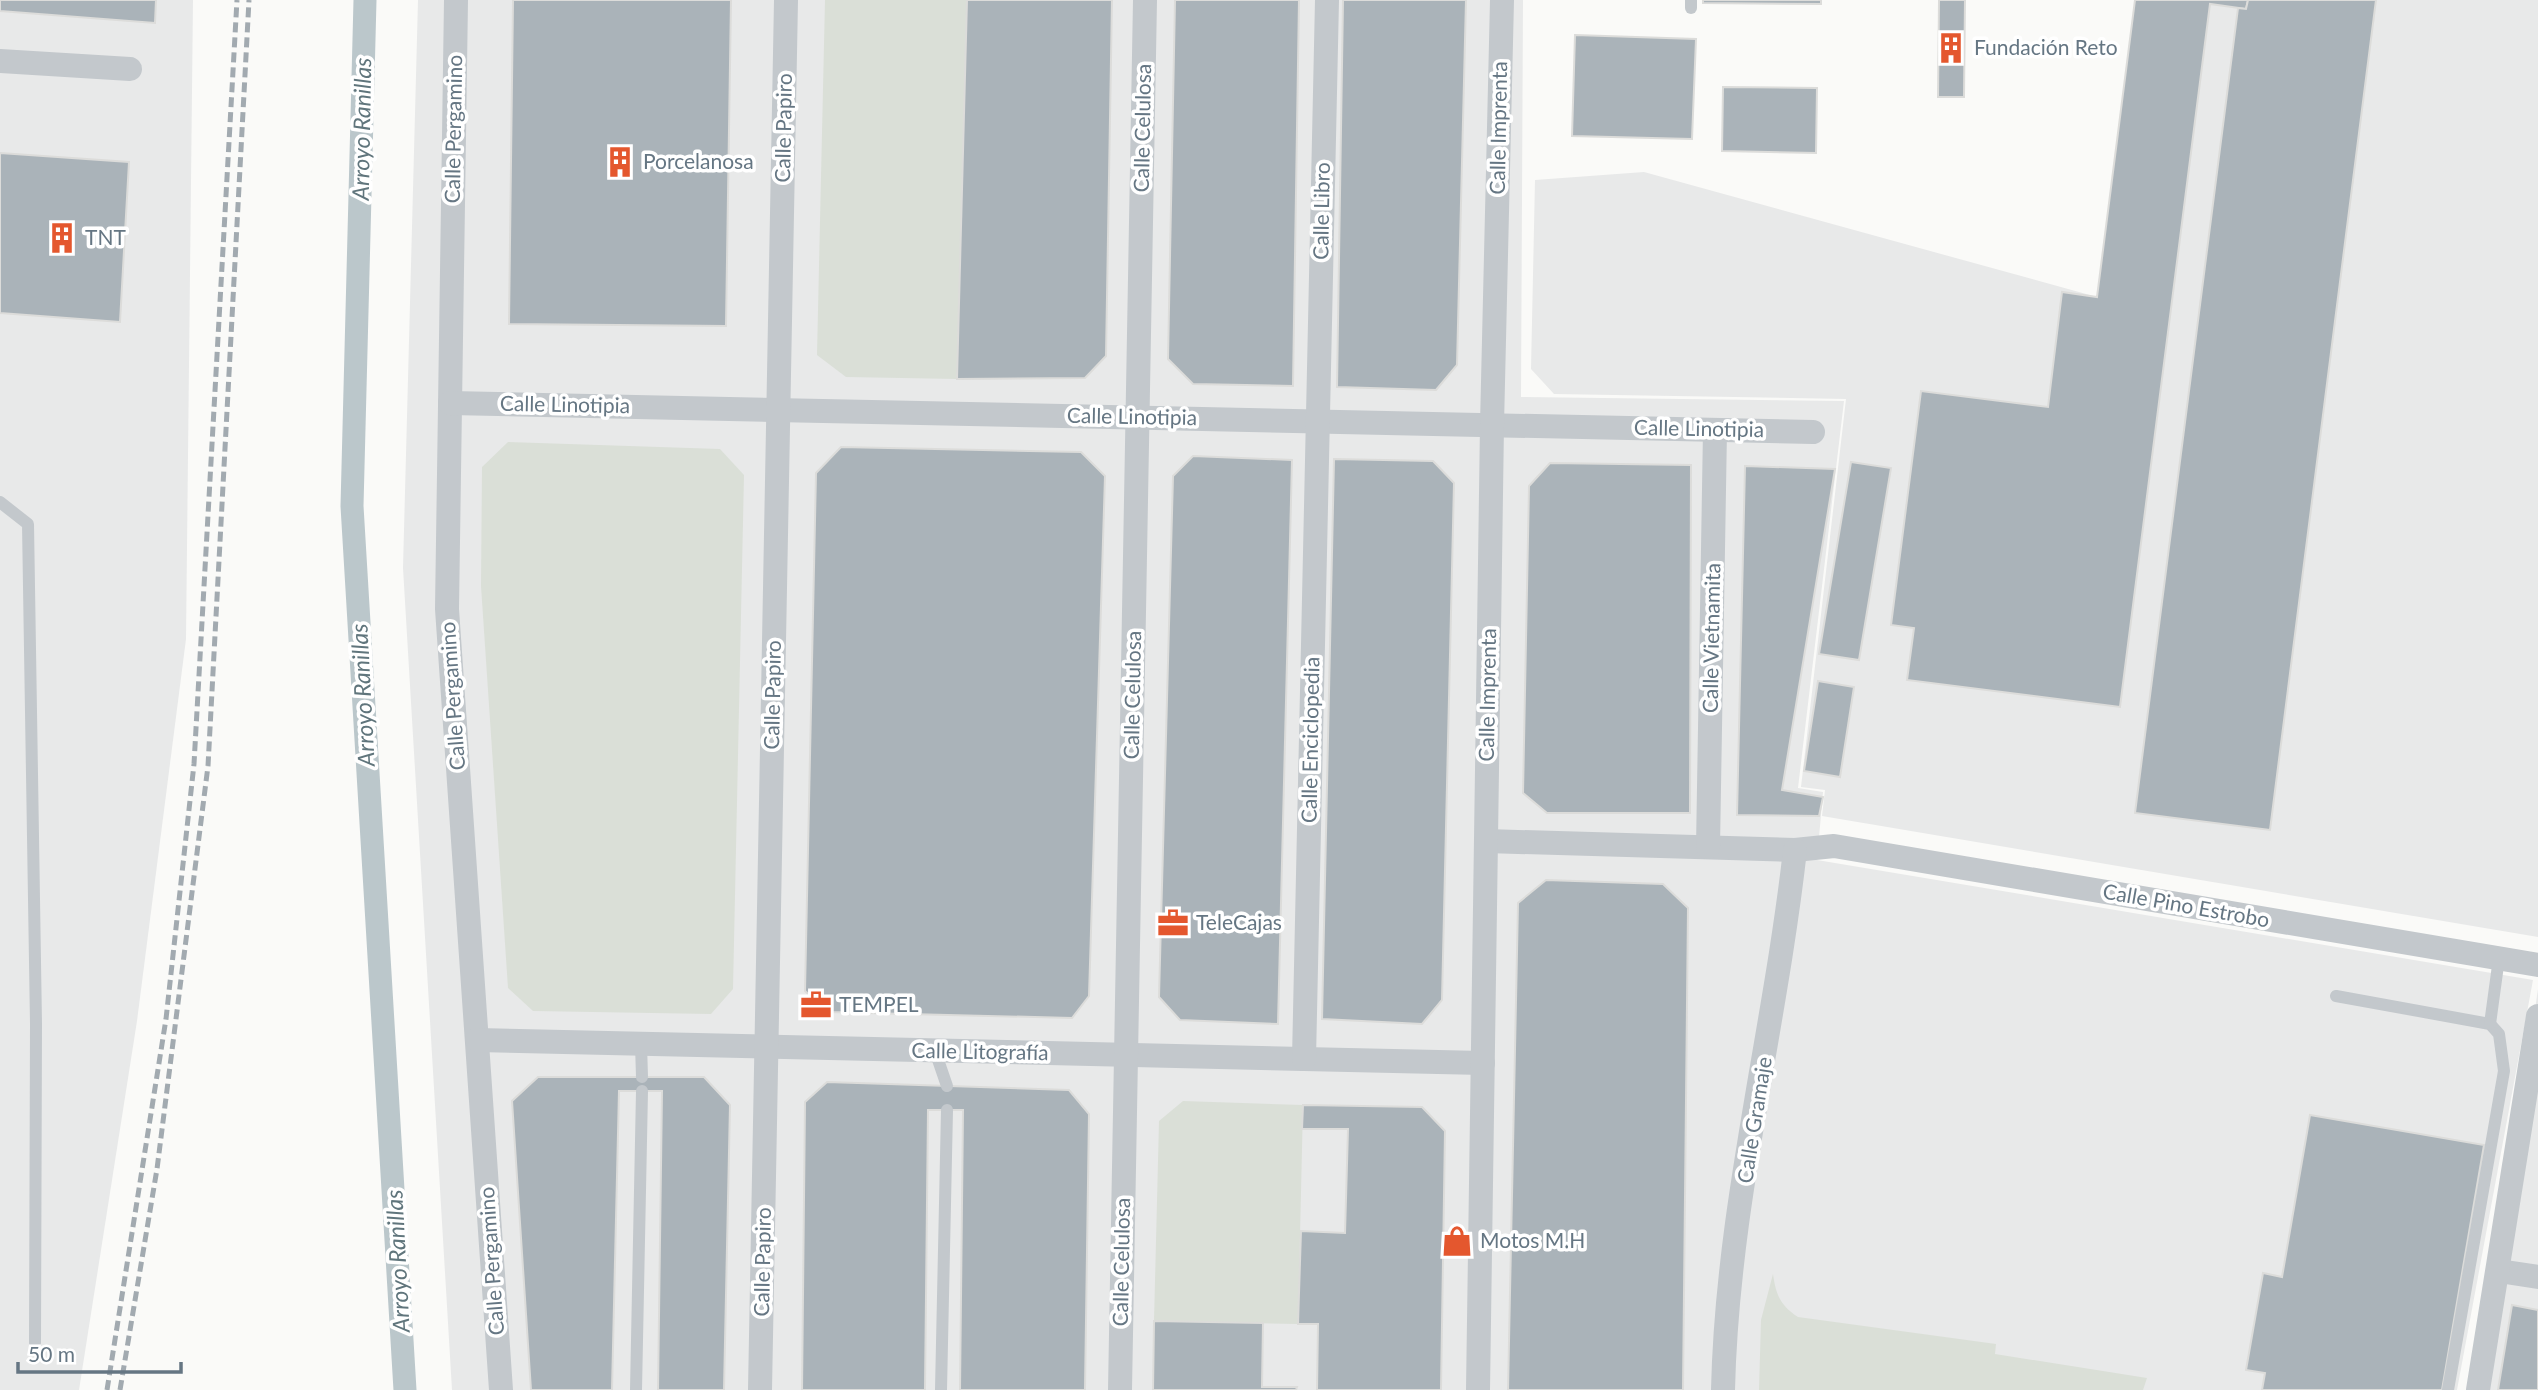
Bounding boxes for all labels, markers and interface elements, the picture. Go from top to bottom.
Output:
building icon: Fundación Reto [1934,31,1968,65]
place label: Fundación Reto [1974,34,2118,59]
street label: Calle Pergamino [439,54,466,204]
water label: Arroyo Ranillas [346,57,376,202]
street label: Calle Imprenta [1484,61,1511,195]
street label: Calle Celulosa [1128,63,1155,193]
street label: Calle Papiro [769,73,796,183]
building icon: Porcelanosa [603,145,637,179]
place label: Porcelanosa [643,148,754,173]
street label: Calle Libro [1307,162,1334,260]
building icon: TNT [45,221,79,255]
place label: TNT [85,224,126,249]
street label: Calle Linotipia [500,390,630,417]
street label: Calle Linotipia [1067,402,1197,429]
street label: Calle Linotipia [1634,414,1764,441]
street label: Calle Vietnamita [1697,563,1724,713]
street label: Calle Pergamino [434,621,469,771]
water label: Arroyo Ranillas [344,623,380,768]
street label: Calle Imprenta [1473,628,1500,762]
street label: Calle Celulosa [1118,630,1145,760]
street label: Calle Papiro [758,640,785,750]
street label: Calle Enciclopedia [1296,657,1323,823]
street label: Calle Pino Estrobo [2101,878,2272,932]
office icon: TeleCajas [1156,906,1190,940]
place label: TeleCajas [1196,909,1282,934]
office icon: TEMPEL [799,988,833,1022]
place label: TEMPEL [839,991,919,1016]
street label: Calle Litografía [911,1037,1049,1064]
street label: Calle Gramaje [1731,1055,1776,1185]
street label: Calle Pergamino [473,1186,508,1336]
water label: Arroyo Ranillas [379,1189,415,1334]
street label: Calle Celulosa [1107,1197,1134,1327]
street label: Calle Papiro [748,1207,775,1317]
shop icon: Motos M.H [1440,1224,1474,1258]
place label: Motos M.H [1480,1227,1585,1252]
scale bar [18,1330,180,1374]
text: 50 m [28,1341,75,1366]

